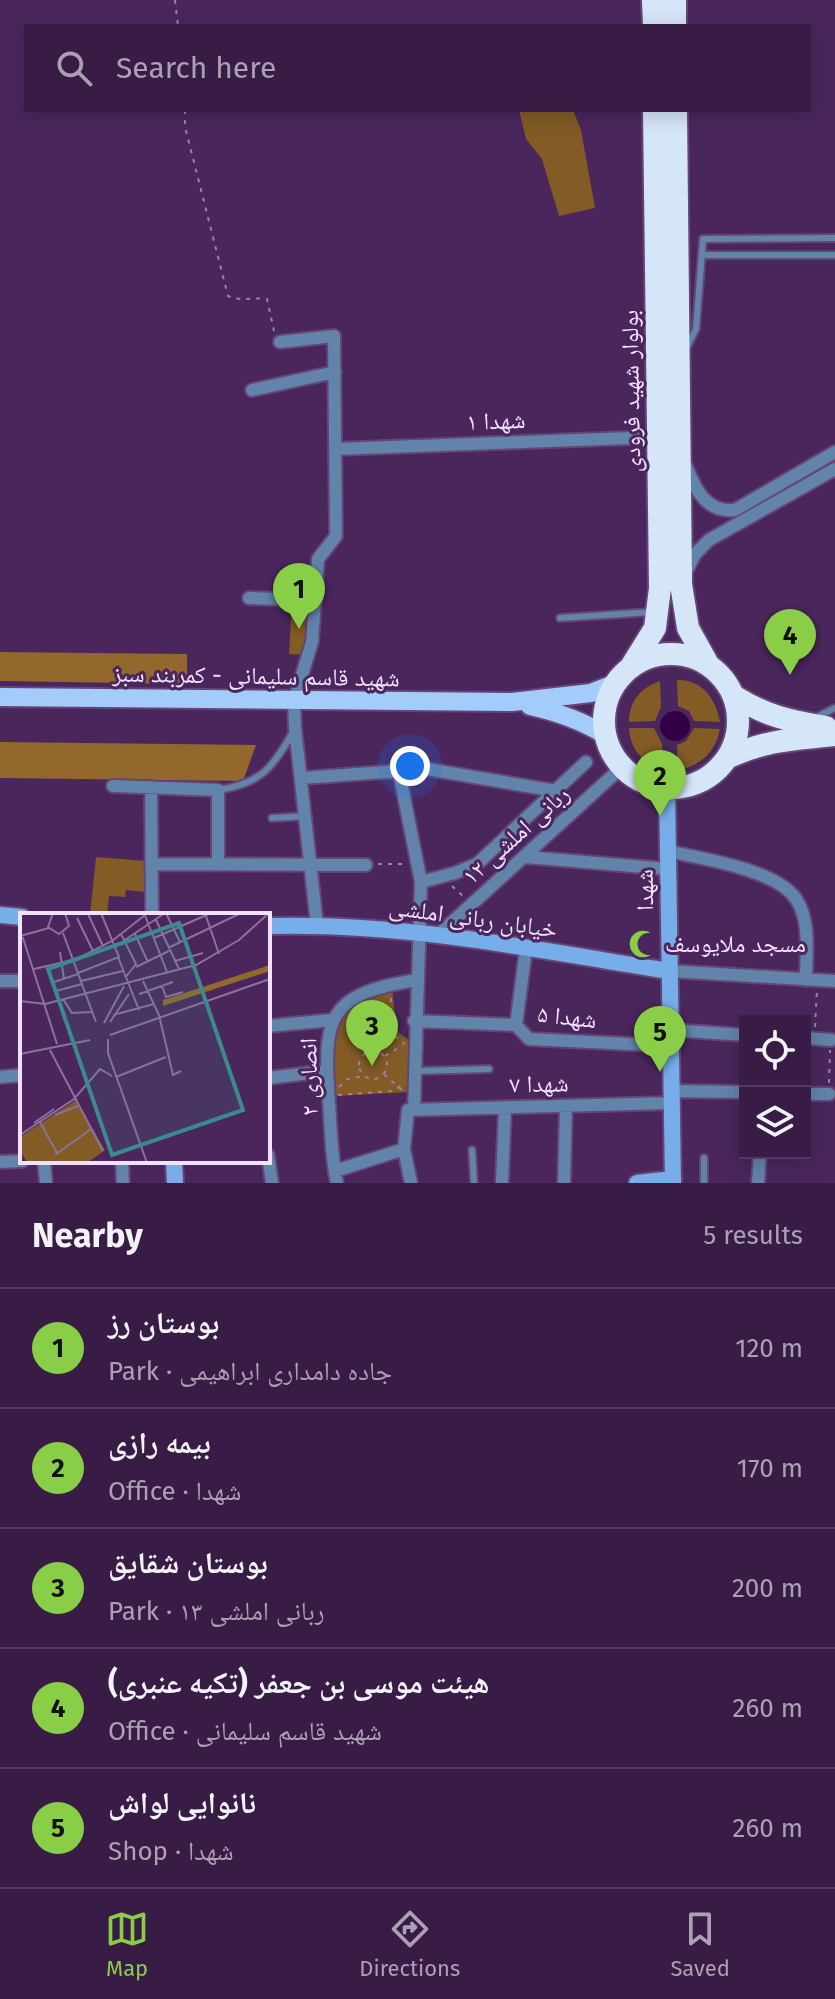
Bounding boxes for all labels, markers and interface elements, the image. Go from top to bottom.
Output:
search box [24,24,811,112]
icon: search [52,46,96,90]
text: Search here [116,50,276,86]
street label: بولوار شهید فرودی [616,309,646,473]
street label: شهدا ۱ [466,406,526,436]
pin: 1 [273,563,325,629]
pin: 4 [764,609,816,675]
street label: شهید قاسم سلیمانی - کمربند سبز [111,659,400,695]
your location [390,746,430,786]
pin: 2 [634,750,686,816]
street label: ربانی املشی ۱۲ [457,780,575,890]
street label: شهدا [631,869,659,911]
street label: خیابان ربانی املشی [387,892,559,944]
inset map [20,913,270,1163]
mosque icon: مسجد ملایوسف [628,929,658,959]
place label: مسجد ملایوسف [665,930,806,958]
pin: 3 [346,1000,398,1066]
street label: شهدا ۵ [536,1000,598,1034]
pin: 5 [634,1006,686,1072]
map controls [739,1015,811,1159]
button: locate [739,1015,811,1087]
street label: انصاری ۲ [294,1038,324,1116]
street label: شهدا ۷ [509,1069,569,1099]
button: layers [739,1087,811,1159]
text: Nearby [32,1215,143,1256]
text: 5 results [703,1220,803,1251]
text: بوستان رز [108,1305,219,1341]
text: 1 [52,1333,64,1364]
text: 120 m [735,1333,803,1364]
text: Park · جاده دامداری ابراهیمی [108,1356,392,1387]
text: بیمه رازی [108,1425,211,1461]
text: 2 [51,1453,65,1484]
text: 170 m [737,1453,803,1484]
text: Office · شهدا [108,1476,241,1507]
text: بوستان شقایق [108,1545,268,1581]
text: 3 [51,1573,65,1604]
text: 200 m [732,1573,803,1604]
text: Park · ربانی املشی ۱۳ [108,1596,325,1627]
text: هيئت موسی بن جعفر (تکیه عنبری) [108,1665,490,1701]
text: 4 [51,1693,65,1724]
text: 260 m [733,1693,803,1724]
text: Office · شهید قاسم سلیمانی [108,1716,382,1747]
text: نانوایی لواش [108,1785,256,1821]
text: 5 [51,1813,65,1844]
text: 260 m [733,1813,803,1844]
text: Shop · شهدا [108,1836,234,1867]
tab: Map [105,1907,149,1982]
tab: Directions [359,1907,460,1982]
tab: Saved [670,1907,730,1982]

